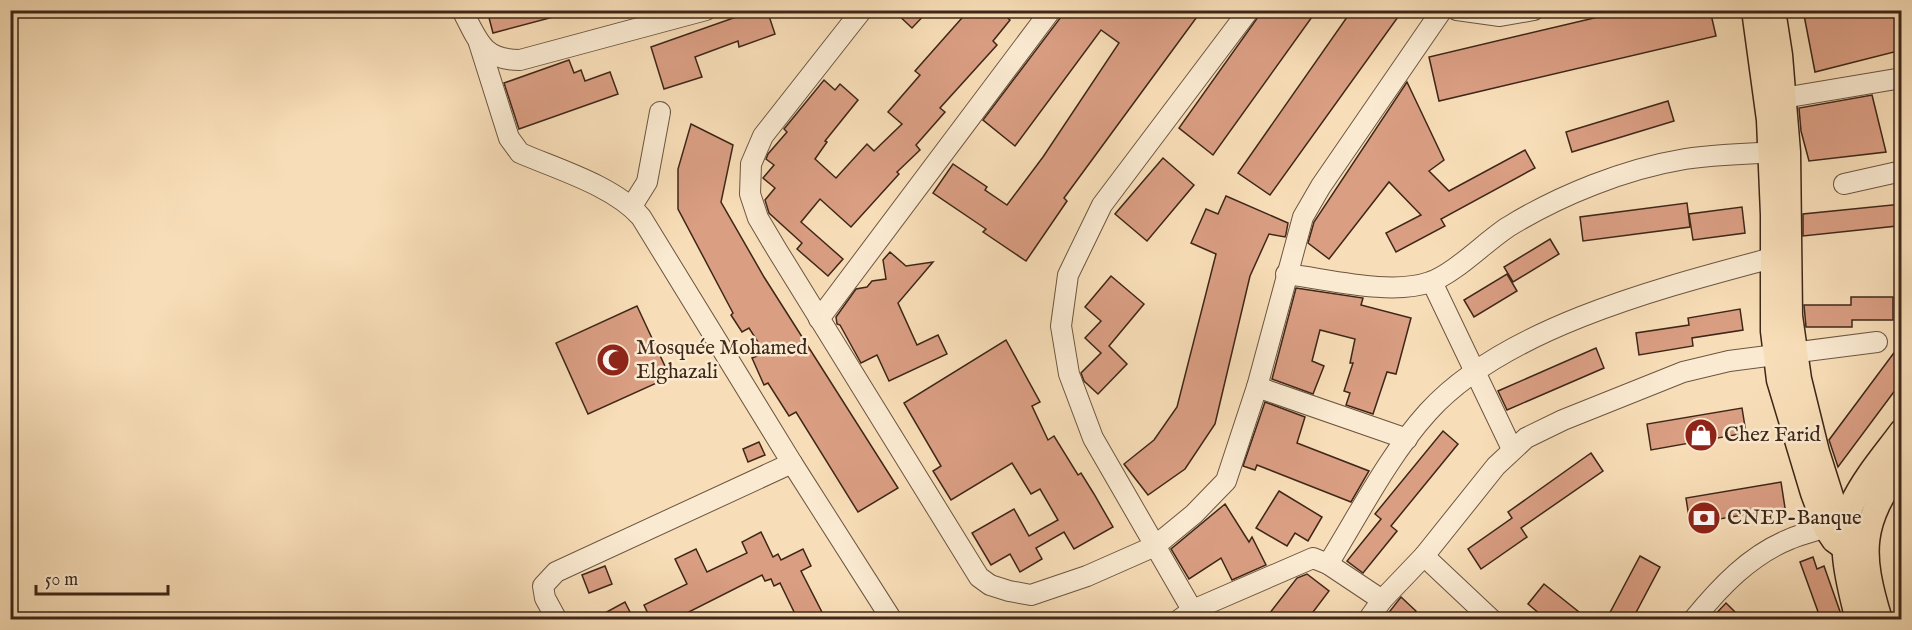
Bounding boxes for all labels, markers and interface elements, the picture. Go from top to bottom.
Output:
place label: Mosquée Mohamed Elghazali [636,335,808,386]
mosque icon: Mosquée Mohamed Elghazali [595,342,631,378]
shop icon: Chez Farid [1683,417,1719,453]
place label: Chez Farid [1724,422,1821,449]
bank icon: CNEP-Banque [1686,500,1722,536]
place label: CNEP-Banque [1727,505,1862,532]
scale bar [36,558,168,596]
text: 50 m [45,569,78,592]

